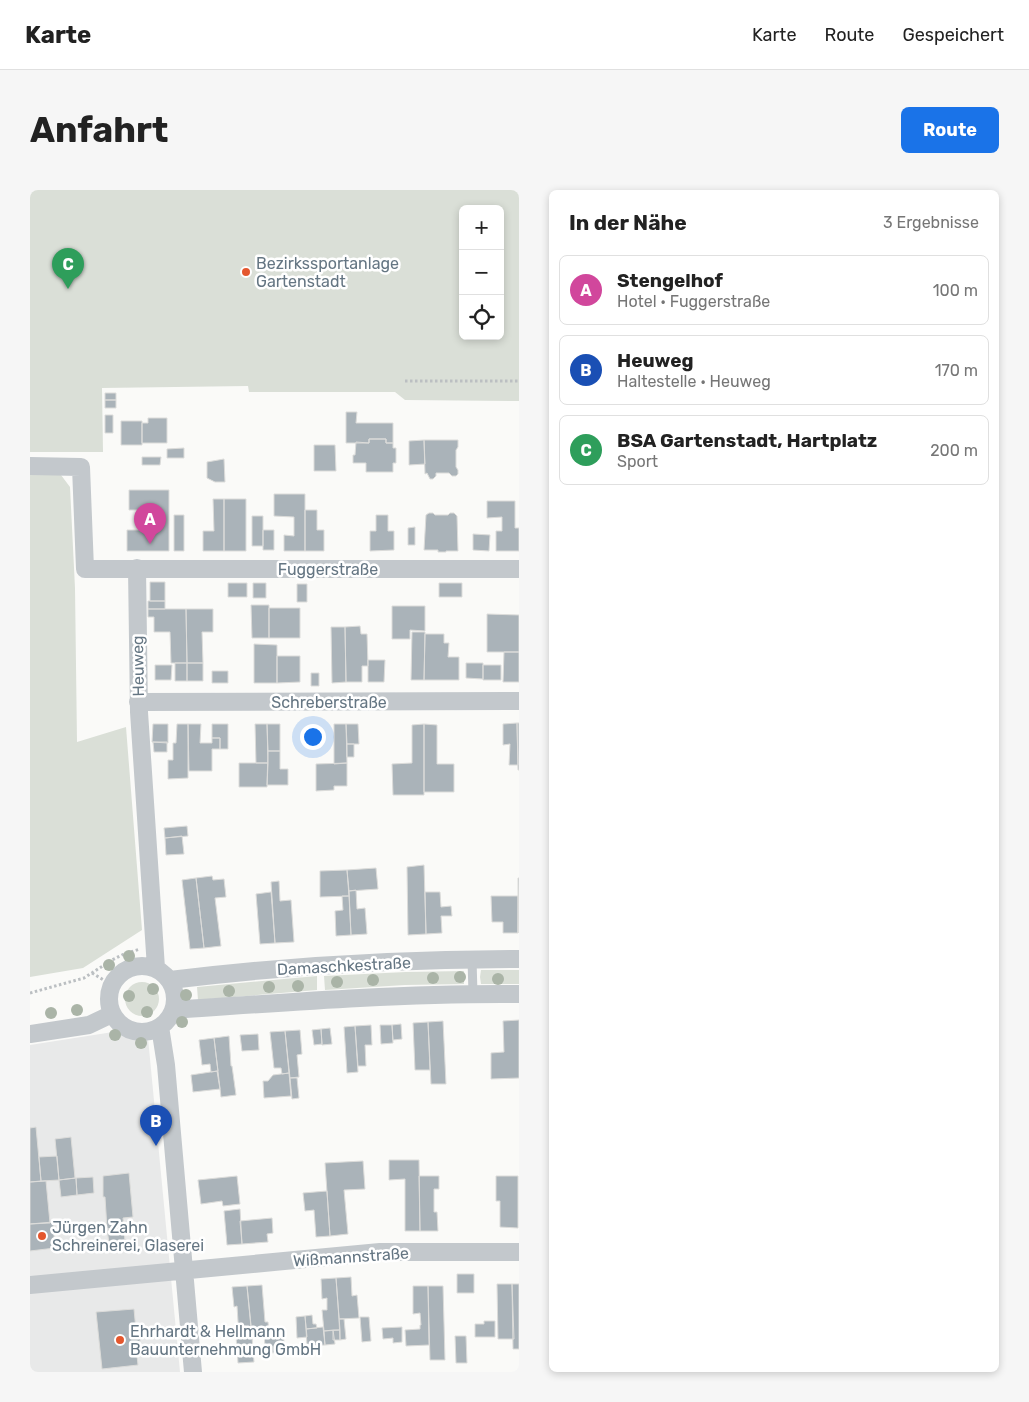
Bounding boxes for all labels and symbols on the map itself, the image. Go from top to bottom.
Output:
pin: C [52,248,84,289]
place label: Bezirkssportanlage Gartenstadt [256,254,399,291]
marker: Bezirkssportanlage Gartenstadt [240,266,252,278]
pin: A [134,503,166,544]
street label: Fuggerstraße [278,560,378,579]
street label: Heuweg [128,635,148,697]
street label: Schreberstraße [271,693,387,712]
your location [300,724,326,750]
street label: Damaschkestraße [277,953,411,979]
pin: B [140,1105,172,1146]
place label: Jürgen Zahn Schreinerei, Glaserei [52,1218,204,1255]
marker: Jürgen Zahn Schreinerei, Glaserei [36,1230,48,1242]
street label: Wißmannstraße [292,1243,410,1271]
place label: Ehrhardt & Hellmann Bauunternehmung GmbH [130,1322,321,1359]
marker: Ehrhardt & Hellmann Bauunternehmung GmbH [114,1334,126,1346]

